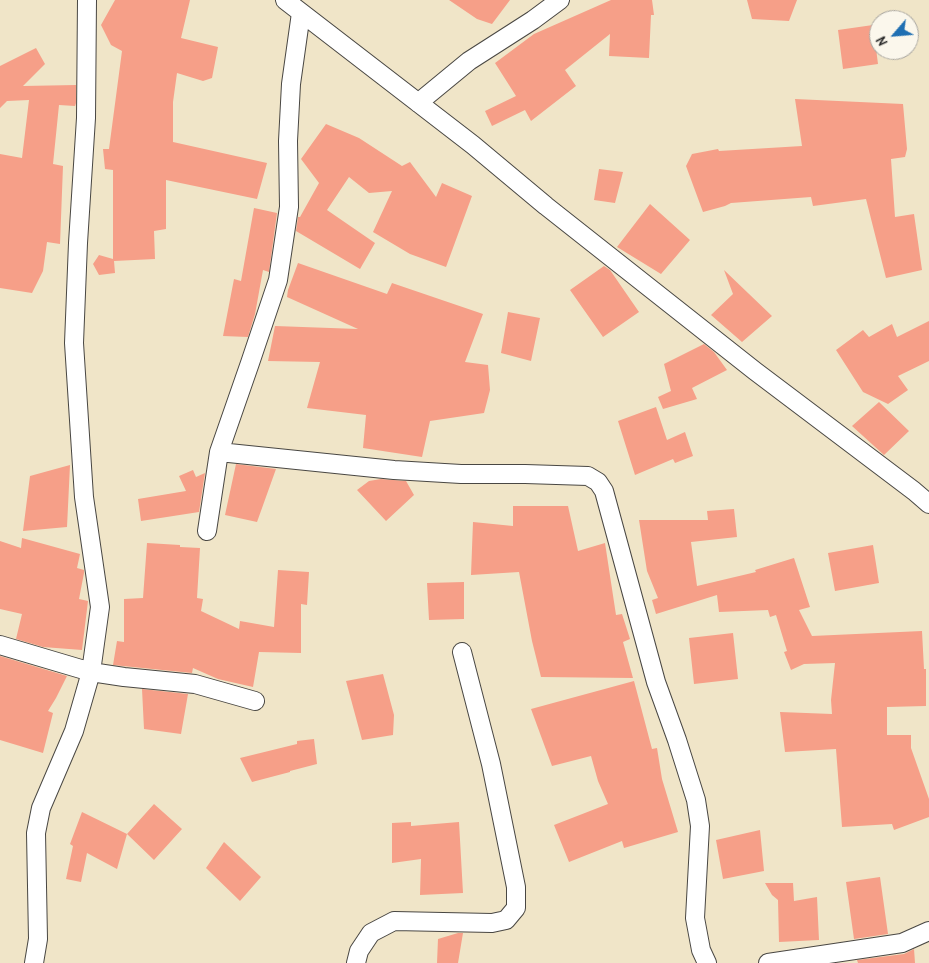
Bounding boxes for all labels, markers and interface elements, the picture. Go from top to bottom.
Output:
north arrow [869,10,919,60]
text: N [871,34,891,49]

